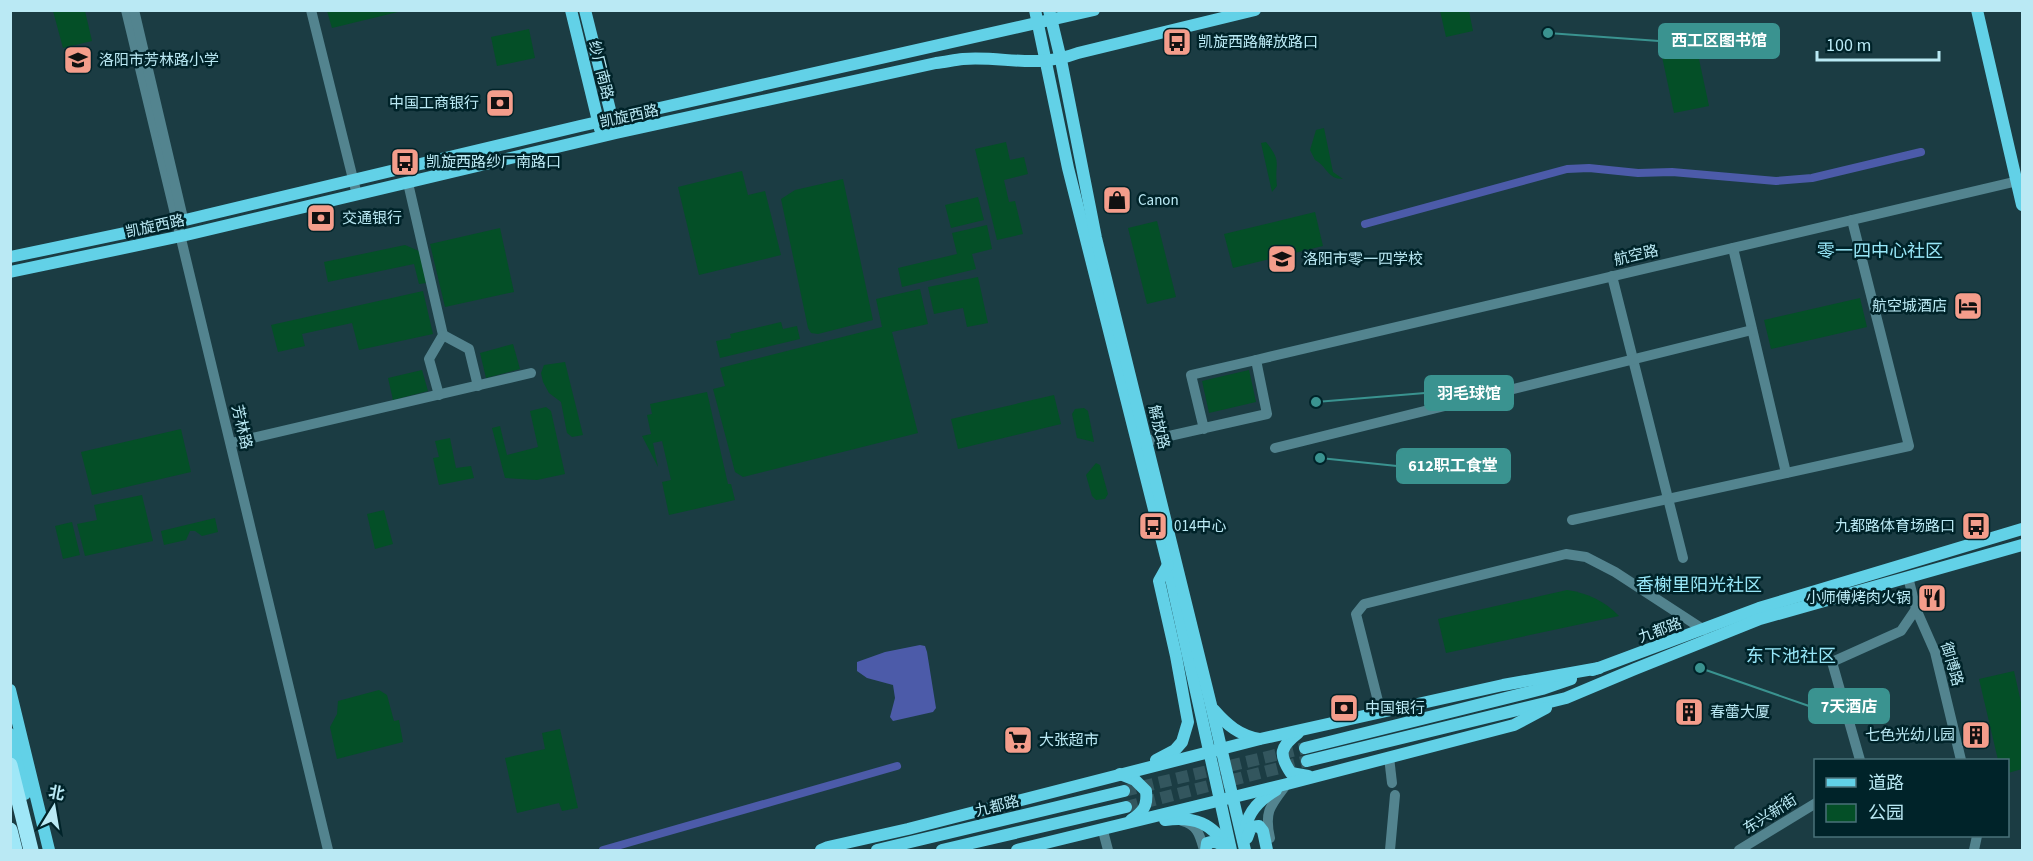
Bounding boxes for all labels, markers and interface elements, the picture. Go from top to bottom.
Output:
callout: 西工区图书馆 [1659,24,1779,58]
scale bar [1817,24,1938,62]
bus stop icon: 凯旋西路解放路口 [1161,26,1193,58]
text: 西工区图书馆 [1671,30,1767,52]
place label: 凯旋西路解放路口 [1198,32,1318,53]
text: 100 m [1826,33,1871,58]
street label: 纱厂南路 [583,38,618,102]
school or university icon: 洛阳市芳林路小学 [62,44,94,76]
place label: 洛阳市芳林路小学 [99,50,219,71]
bank icon: 中国工商银行 [484,87,516,119]
place label: 中国工商银行 [389,93,479,114]
street label: 凯旋西路 [598,100,661,133]
bus stop icon: 凯旋西路纱厂南路口 [389,146,421,178]
place label: 凯旋西路纱厂南路口 [426,152,561,173]
shop icon: Canon [1101,184,1133,216]
place label: Canon [1138,190,1179,211]
bank icon: 交通银行 [305,202,337,234]
place label: 交通银行 [342,208,402,229]
street label: 凯旋西路 [124,210,187,243]
district label: 零一四中心社区 [1817,239,1943,264]
street label: 航空路 [1612,240,1660,271]
school or university icon: 洛阳市零一四学校 [1266,243,1298,275]
place label: 洛阳市零一四学校 [1303,249,1423,270]
hotel icon: 航空城酒店 [1952,290,1984,322]
place label: 航空城酒店 [1872,296,1947,317]
callout: 羽毛球馆 [1425,376,1513,410]
text: 羽毛球馆 [1437,383,1501,405]
street label: 芳林路 [226,403,257,451]
street label: 解放路 [1143,403,1174,452]
callout: 612职工食堂 [1397,449,1510,483]
text: 612职工食堂 [1408,455,1498,477]
bus stop icon: 014中心 [1137,510,1169,542]
bus stop icon: 九都路体育场路口 [1960,510,1992,542]
place label: 014中心 [1174,516,1226,537]
place label: 九都路体育场路口 [1835,516,1955,537]
district label: 香榭里阳光社区 [1636,573,1762,598]
restaurant icon: 小师傅烤肉火锅 [1916,582,1948,614]
place label: 小师傅烤肉火锅 [1806,588,1911,609]
street label: 九都路 [1635,613,1685,648]
street label: 御博路 [1935,640,1968,689]
district label: 东下池社区 [1746,644,1836,669]
callout: 7天酒店 [1809,689,1889,723]
bank icon: 中国银行 [1328,692,1360,724]
building icon: 春蕾大厦 [1673,696,1705,728]
text: 7天酒店 [1821,696,1877,718]
place label: 中国银行 [1365,698,1425,719]
place label: 春蕾大厦 [1710,702,1770,723]
building icon: 七色光幼儿园 [1960,719,1992,751]
supermarket icon: 大张超市 [1002,724,1034,756]
place label: 七色光幼儿园 [1865,725,1955,746]
place label: 大张超市 [1039,730,1099,751]
legend [1814,759,2009,837]
text: 道路 [1868,771,1904,796]
north arrow [24,777,84,837]
text: 北 [47,781,67,806]
street label: 东兴新街 [1739,790,1801,839]
street label: 九都路 [973,791,1022,822]
text: 公园 [1868,801,1904,826]

